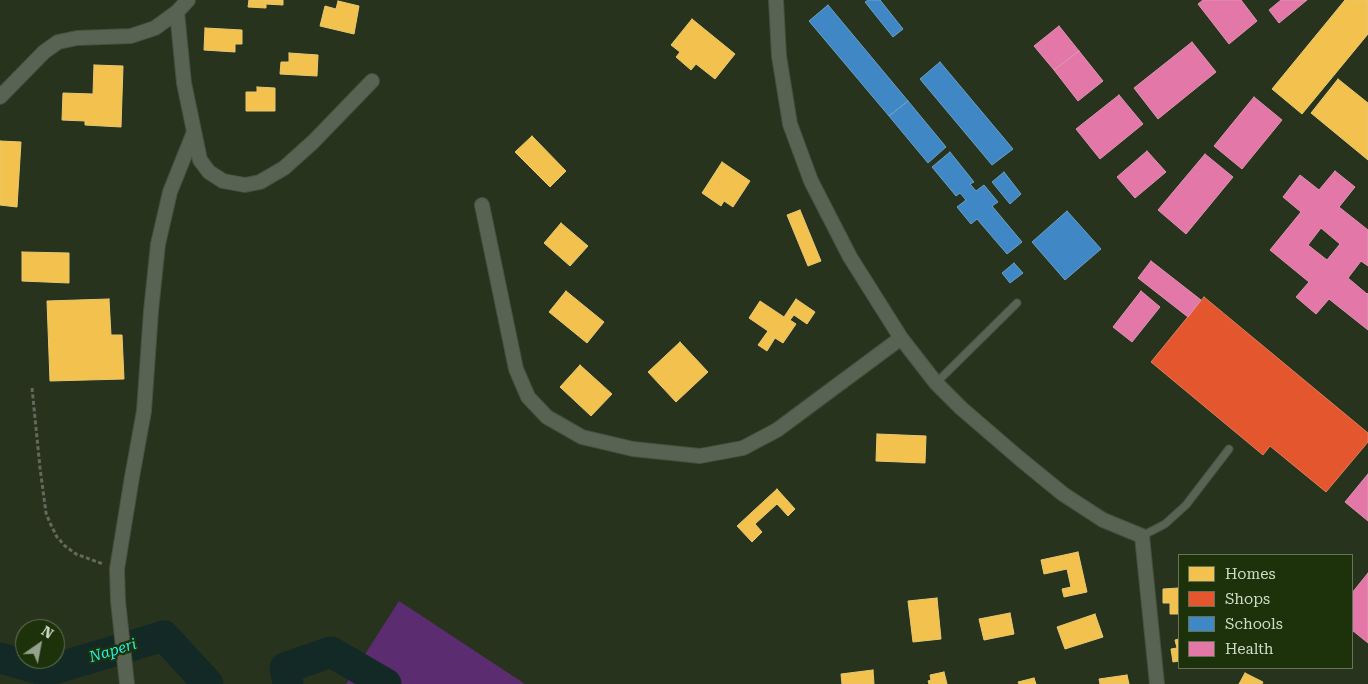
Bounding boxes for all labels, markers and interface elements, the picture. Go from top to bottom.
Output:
legend [1178,554,1353,669]
text: Homes [1225,565,1276,583]
text: Shops [1225,590,1270,608]
text: Schools [1225,615,1283,633]
north arrow [15,619,65,669]
text: N [39,623,57,642]
water label: Naperi [87,635,139,667]
text: Health [1225,640,1274,658]

